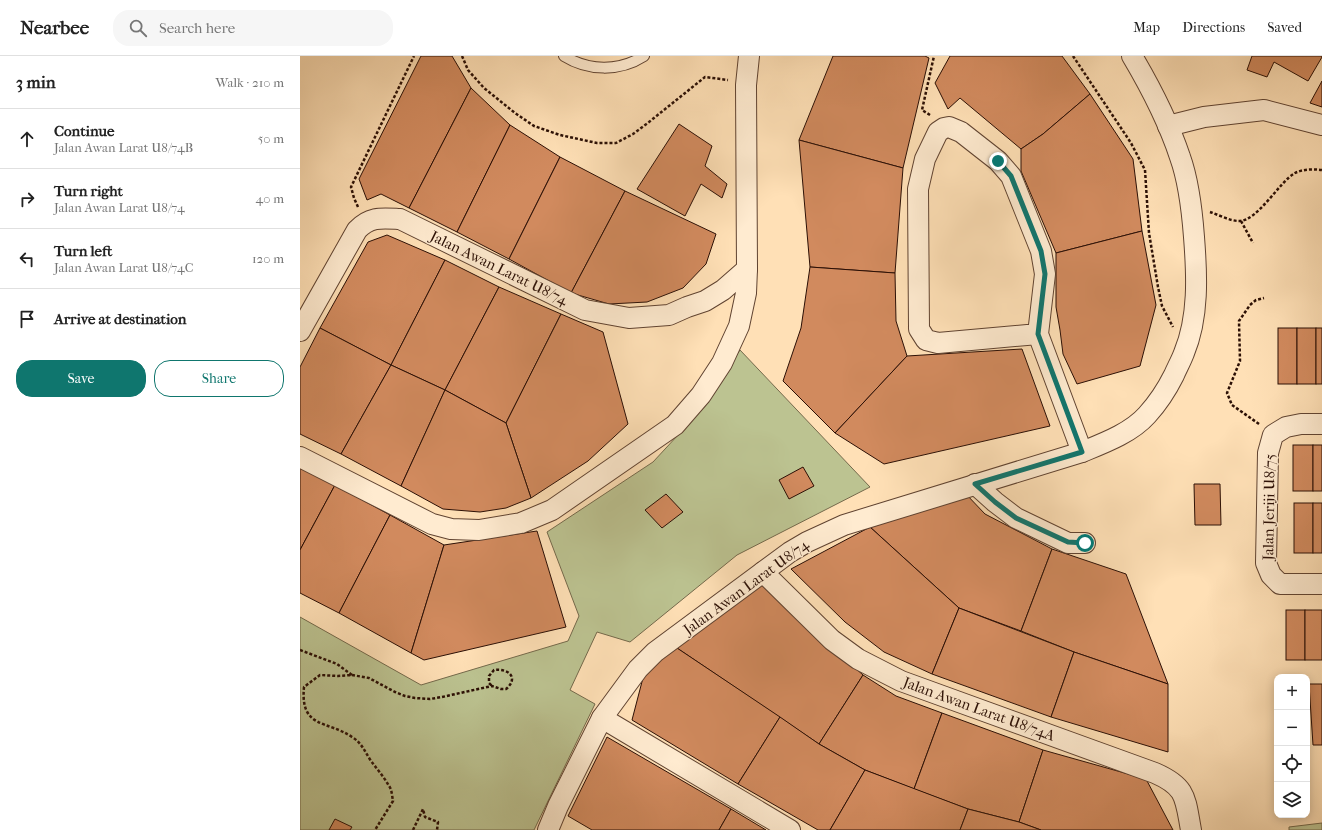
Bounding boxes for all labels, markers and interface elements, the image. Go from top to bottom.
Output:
search box [113,10,393,46]
text: Nearbee [20,17,89,39]
icon: search [127,17,149,39]
text: Search here [159,19,235,37]
text: Map [1133,19,1160,36]
text: Directions [1182,19,1245,36]
text: Saved [1267,19,1302,36]
text: 3 min [16,72,56,92]
text: Walk · 210 m [216,75,284,90]
text: Continue [54,122,114,140]
icon: ahead [16,128,38,150]
text: 50 m [258,131,284,146]
text: Jalan Awan Larat U8/74B [54,140,193,155]
route end [989,152,1007,170]
text: Turn right [54,182,123,200]
icon: right [16,188,38,210]
text: 40 m [256,191,284,206]
text: Jalan Awan Larat U8/74 [54,200,185,215]
street label: Jalan Awan Larat U8/74 [426,226,572,310]
text: Turn left [54,242,112,260]
icon: left [16,248,38,270]
text: 120 m [252,251,284,266]
text: Jalan Awan Larat U8/74C [54,260,193,275]
icon: arrive [16,308,38,330]
text: Arrive at destination [54,310,186,328]
button: Save [16,360,146,397]
button: Share [154,360,284,397]
street label: Jalan Jeriji U8/75 [1259,453,1279,562]
route start [1076,534,1094,552]
street label: Jalan Awan Larat U8/74 [679,535,813,639]
street label: Jalan Awan Larat U8/74A [900,673,1058,745]
map controls [1274,674,1310,818]
button: + [1274,674,1310,710]
button: − [1274,710,1310,746]
button: locate [1274,746,1310,782]
button: layers [1274,782,1310,818]

